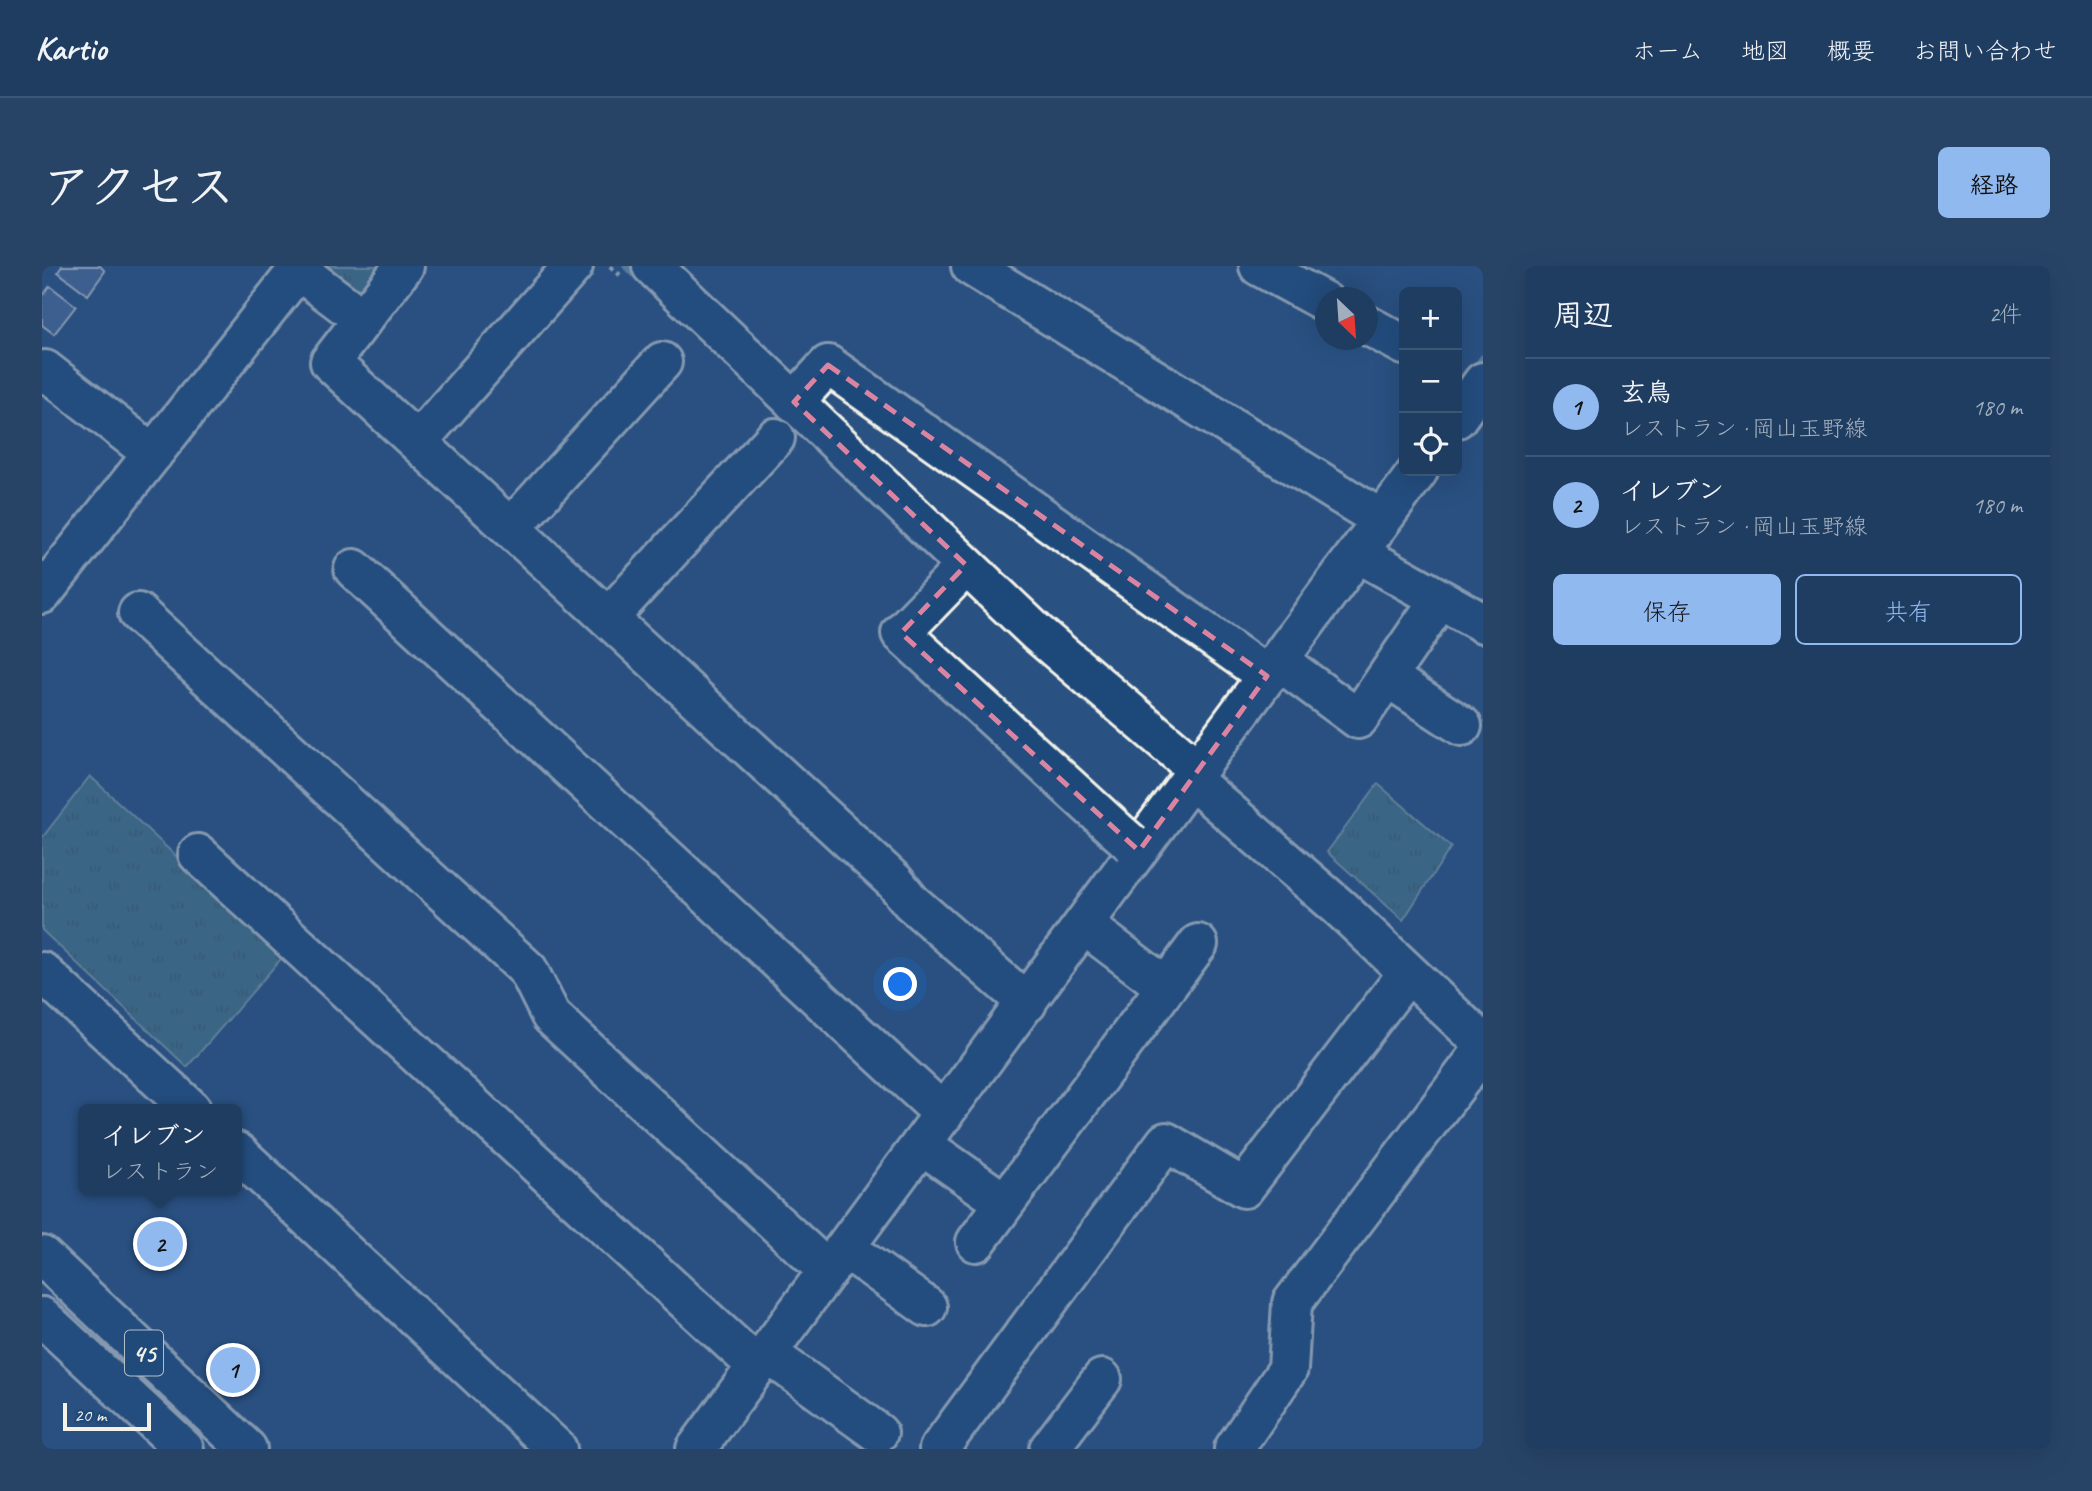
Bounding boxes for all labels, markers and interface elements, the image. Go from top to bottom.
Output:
text: Kartio [35,27,106,69]
text: ホーム [1632,36,1703,66]
text: 地図 [1741,36,1789,66]
text: 概要 [1827,36,1875,66]
text: お問い合わせ [1913,36,2057,66]
button: 経路 [1938,147,2050,218]
text: アクセス [42,156,235,218]
north arrow [1315,287,1378,350]
map controls [1399,287,1462,476]
button: + [1399,287,1462,350]
text: 周辺 [1553,296,1613,334]
text: 2件 [1989,300,2022,329]
button: − [1399,350,1462,413]
text: 玄鳥 [1620,376,1672,409]
text: 1 [1571,393,1581,422]
text: 180 m [1973,393,2022,422]
button: locate [1399,413,1462,476]
text: レストラン · 岡山玉野線 [1620,414,1867,443]
text: イレブン [1620,474,1724,507]
text: 2 [1571,491,1581,520]
text: 180 m [1973,491,2022,520]
text: レストラン · 岡山玉野線 [1620,512,1867,541]
button: 保存 [1553,574,1781,645]
button: 共有 [1795,574,2022,645]
your location [883,967,917,1001]
popup [78,1104,242,1195]
text: イレブン [102,1119,206,1152]
text: レストラン [102,1157,218,1186]
pin: 2 [137,1218,183,1270]
road number: 45 [125,1330,163,1376]
pin: 1 [210,1344,256,1396]
scale bar [63,1400,150,1432]
text: 20 m [74,1403,106,1427]

